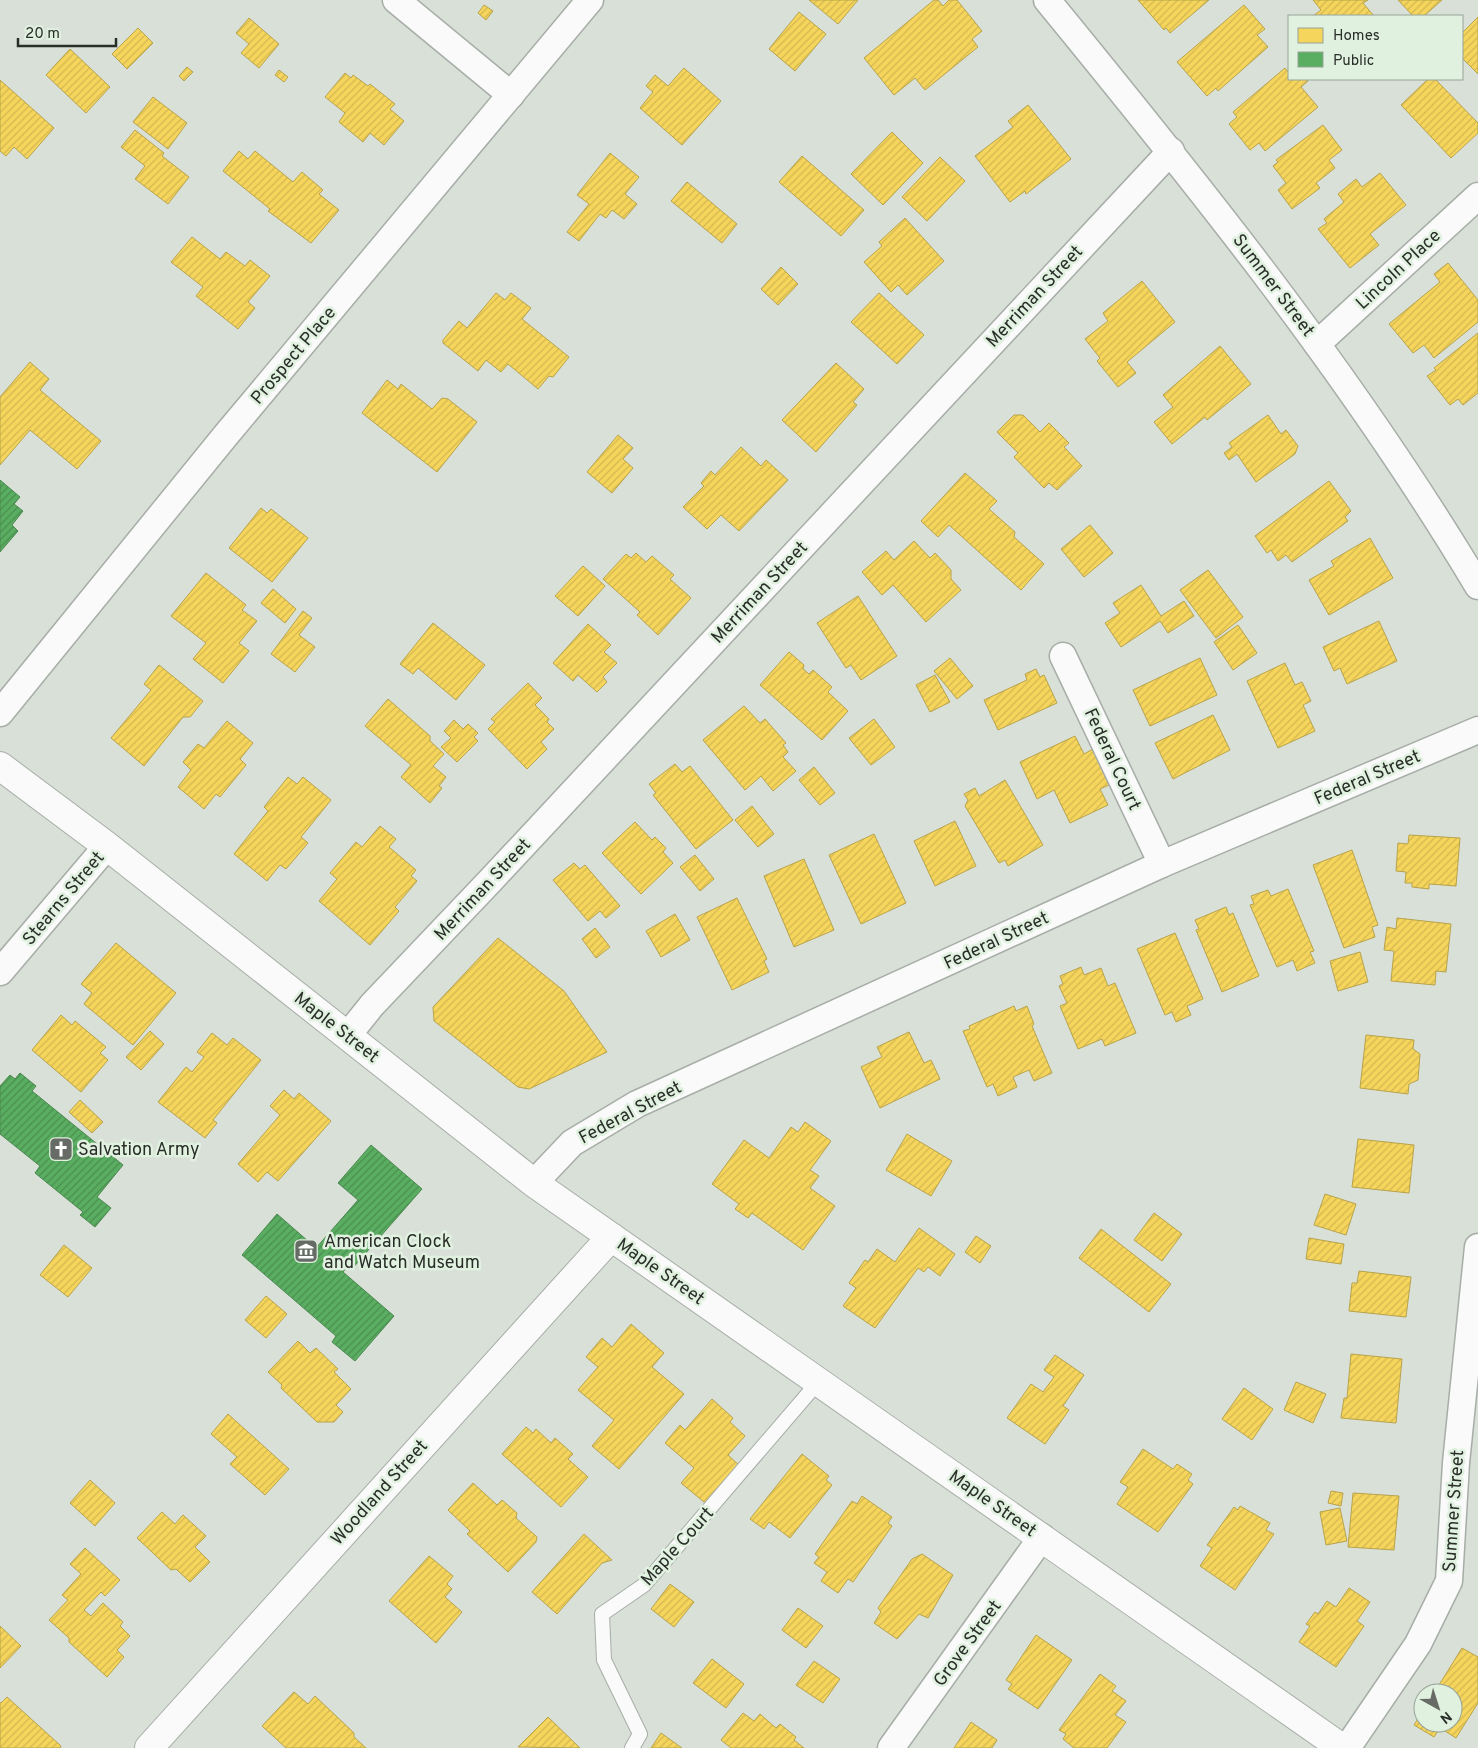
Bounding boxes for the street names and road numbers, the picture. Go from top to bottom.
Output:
street label: Lincoln Place [1352,225,1446,315]
street label: Summer Street [1227,230,1319,342]
street label: Merriman Street [982,241,1088,353]
street label: Prospect Place [246,302,342,410]
street label: Merriman Street [707,537,813,649]
street label: Federal Court [1078,705,1145,814]
street label: Federal Street [1311,746,1424,811]
street label: Merriman Street [430,834,536,946]
street label: Stearns Street [18,847,110,951]
street label: Federal Street [940,907,1053,976]
street label: Maple Street [289,988,383,1069]
street label: Federal Street [575,1077,686,1150]
street label: Maple Street [612,1234,709,1311]
street label: Woodland Street [327,1435,434,1551]
street label: Summer Street [1439,1449,1470,1573]
street label: Maple Street [944,1466,1041,1543]
street label: Maple Court [637,1503,720,1591]
street label: Grove Street [929,1596,1007,1692]

